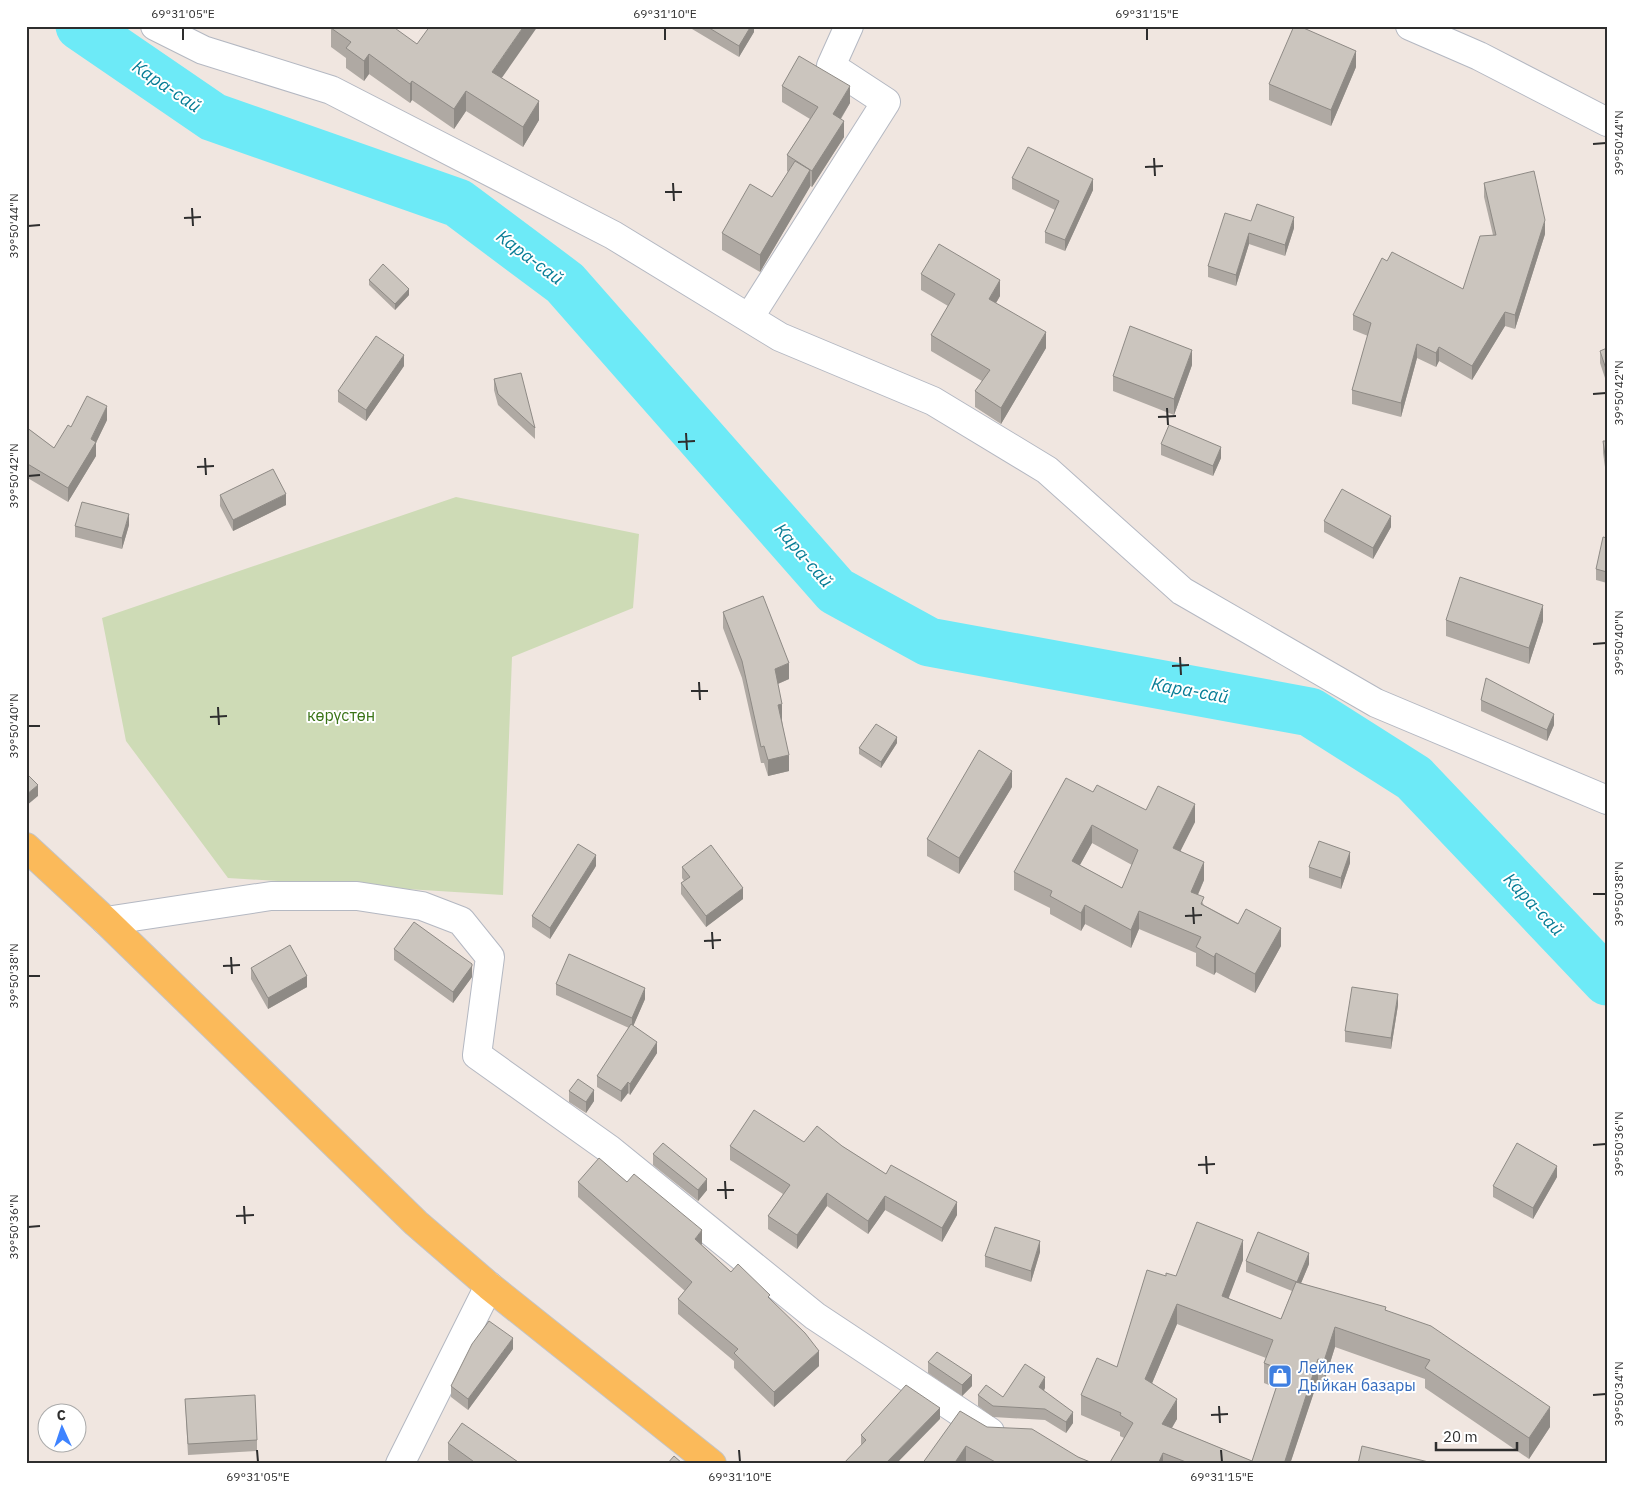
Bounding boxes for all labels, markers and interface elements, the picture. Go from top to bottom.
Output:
text: 69°31'05"E [151,6,215,21]
text: 69°31'10"E [633,6,697,21]
text: 69°31'15"E [1115,6,1179,21]
water label: Кара-сай [128,55,206,117]
text: 39°50'44"N [1611,110,1626,176]
text: 39°50'44"N [6,193,21,259]
water label: Кара-сай [492,224,568,290]
text: 39°50'42"N [1611,360,1626,426]
text: 39°50'42"N [6,443,21,509]
water label: Кара-сай [770,518,838,592]
text: 39°50'40"N [1611,610,1626,676]
water label: Кара-сай [1150,672,1230,708]
text: 39°50'40"N [6,693,21,759]
park label: көрүстөн [307,705,375,725]
text: 39°50'38"N [1611,861,1626,927]
water label: Кара-сай [1499,868,1569,940]
text: 39°50'38"N [6,943,21,1009]
text: 39°50'36"N [1611,1111,1626,1177]
text: 39°50'36"N [6,1194,21,1260]
place label: Лейлек Дыйкан базары [1298,1357,1416,1395]
text: 39°50'34"N [1611,1361,1626,1427]
shop icon: Лейлек Дыйкан базары [1267,1363,1293,1389]
north arrow [38,1402,88,1452]
text: С [56,1406,66,1424]
scale bar [1436,1420,1517,1452]
text: 20 m [1443,1427,1478,1446]
text: 69°31'05"E [226,1469,290,1484]
text: 69°31'10"E [708,1469,772,1484]
text: 69°31'15"E [1190,1469,1254,1484]

